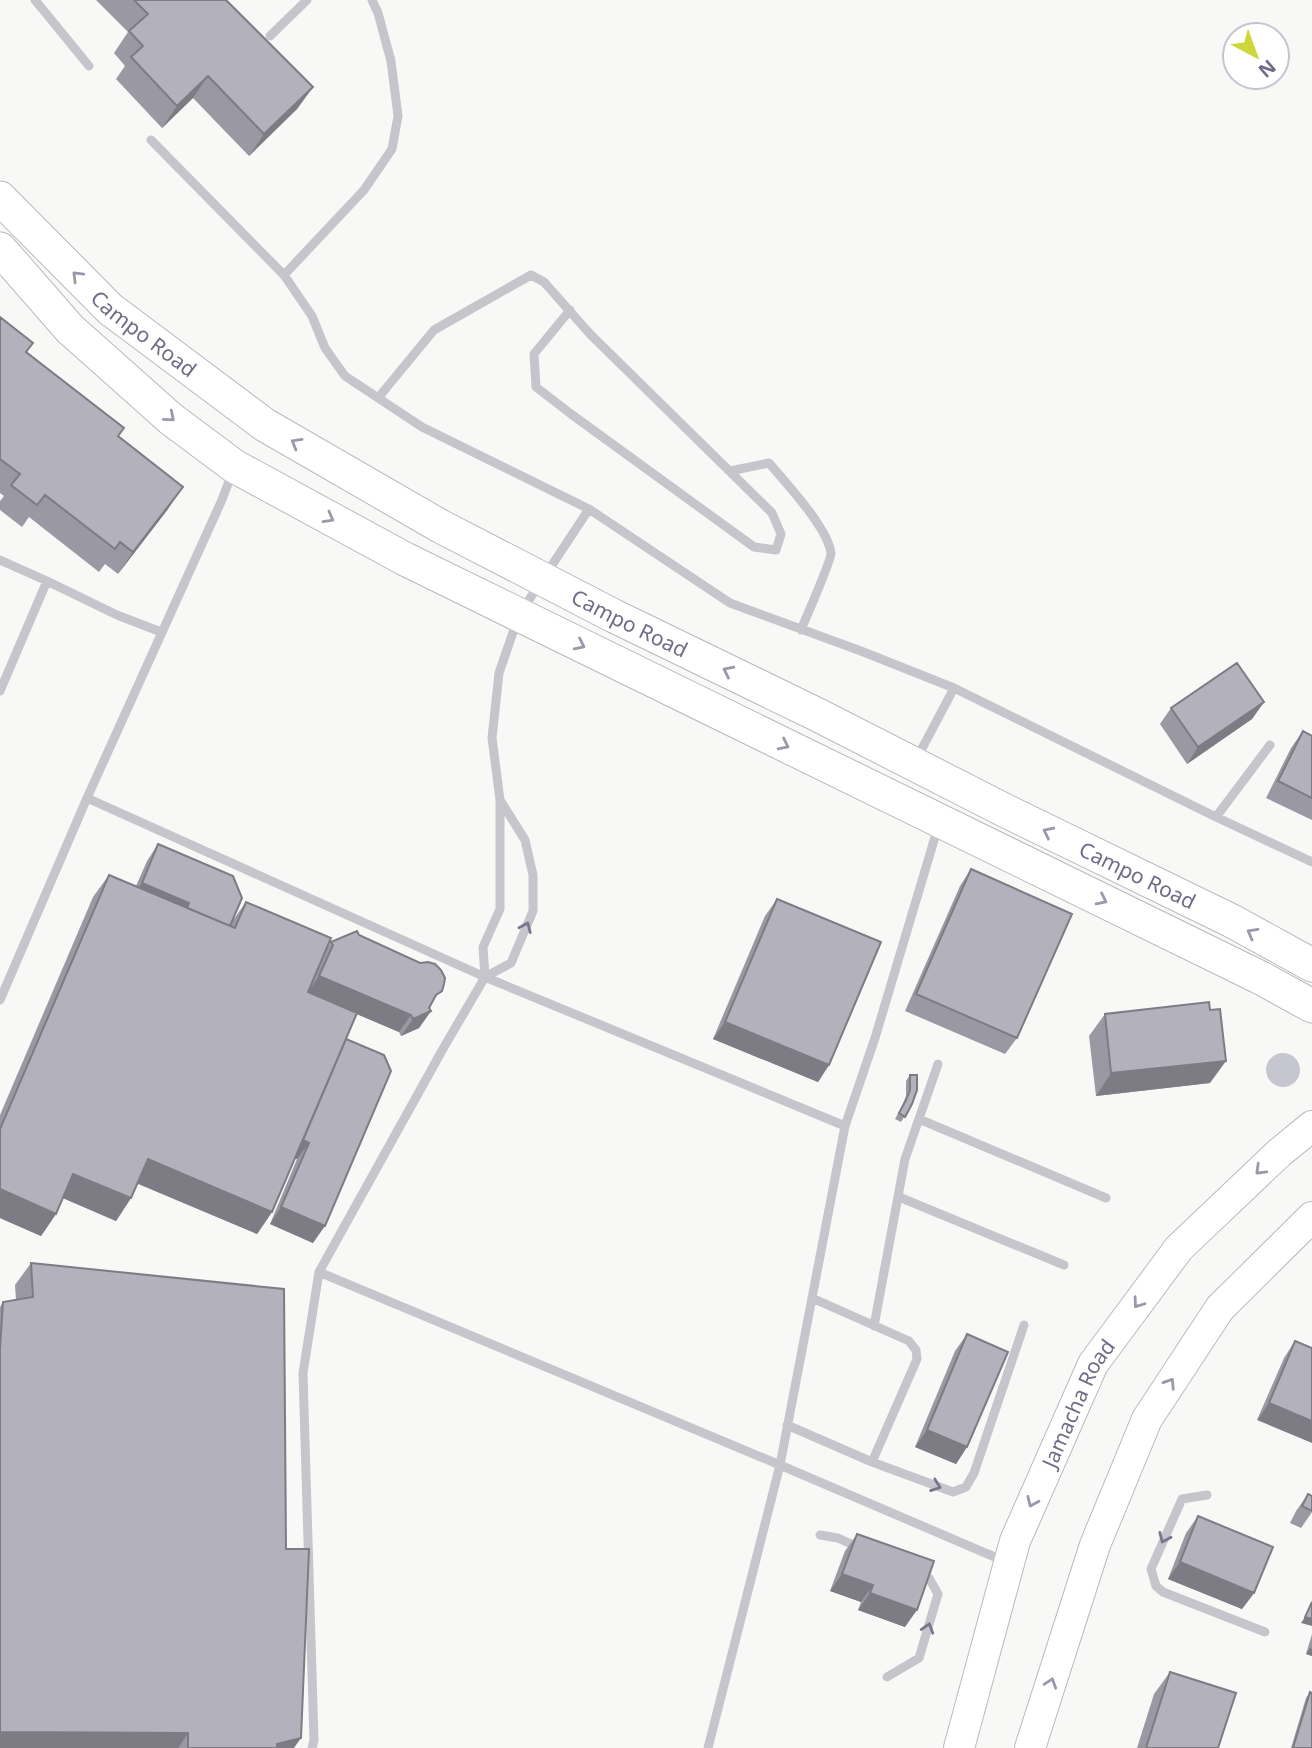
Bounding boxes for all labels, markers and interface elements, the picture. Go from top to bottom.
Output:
north arrow [1221,21,1291,91]
text: N [1253,54,1282,84]
one-way arrow [73,271,86,284]
street label: Campo Road [85,284,202,383]
one-way arrow [162,409,175,421]
one-way arrow [291,438,303,451]
one-way arrow [321,510,334,523]
street label: Campo Road [567,582,692,664]
one-way arrow [573,636,585,650]
one-way arrow [723,666,735,680]
one-way arrow [777,736,789,750]
one-way arrow [1043,826,1055,840]
street label: Campo Road [1075,835,1200,915]
one-way arrow [1095,891,1107,905]
one-way arrow [518,921,532,934]
one-way arrow [1247,927,1259,941]
one-way arrow [1256,1162,1269,1175]
one-way arrow [1134,1295,1146,1308]
street label: Jamacha Road [1034,1333,1121,1474]
one-way arrow [1162,1378,1175,1391]
one-way arrow [930,1478,942,1492]
one-way arrow [1026,1495,1040,1508]
one-way arrow [1159,1531,1173,1543]
one-way arrow [919,1622,934,1634]
one-way arrow [1042,1677,1057,1689]

